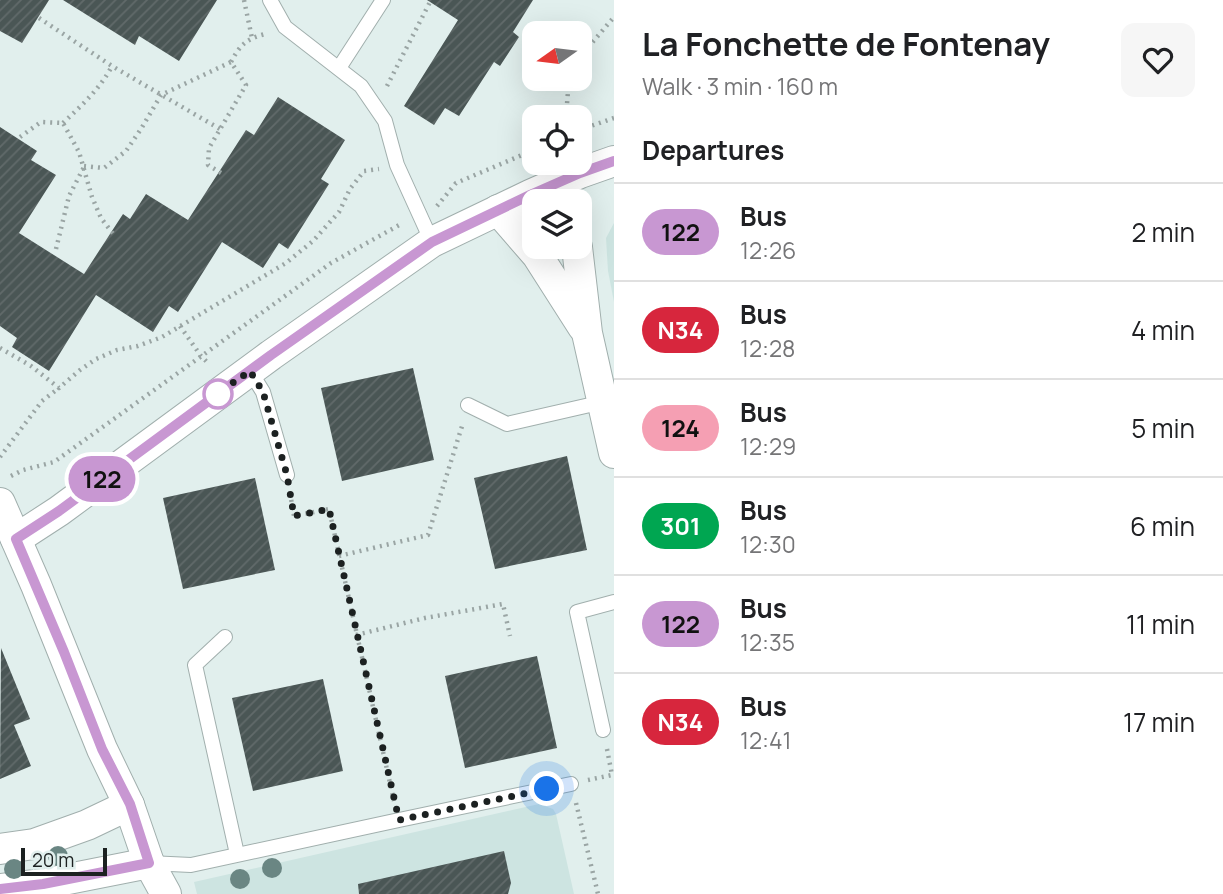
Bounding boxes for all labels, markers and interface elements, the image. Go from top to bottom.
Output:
north arrow [522,21,592,91]
map controls [522,21,592,259]
text: La Fonchette de Fontenay [642,21,1050,66]
button: heart [1121,23,1195,97]
text: Walk · 3 min · 160 m [642,70,838,102]
button: locate [522,105,592,175]
text: Departures [642,132,784,168]
button: layers [522,189,592,259]
text: Bus [740,198,787,234]
text: 2 min [1131,214,1195,250]
text: 122 [661,215,700,248]
text: 12:26 [740,234,796,266]
text: Bus [740,296,787,332]
text: 4 min [1131,312,1195,348]
text: N34 [658,313,703,346]
text: 12:28 [740,332,795,364]
unlabelled marker [203,379,233,409]
text: Bus [740,394,787,430]
text: 5 min [1131,410,1195,446]
text: 124 [661,411,700,444]
text: 12:29 [740,430,796,462]
line badge: 122 [62,456,142,502]
text: 122 [82,462,122,495]
text: Bus [740,492,787,528]
text: 6 min [1130,508,1195,544]
text: 301 [660,509,701,542]
text: 12:30 [740,528,796,560]
text: Bus [740,590,787,626]
text: 11 min [1126,606,1195,642]
text: 122 [661,607,700,640]
text: 12:35 [740,626,795,658]
text: Bus [740,688,787,724]
text: 17 min [1123,704,1195,740]
text: N34 [658,705,703,738]
text: 12:41 [740,724,792,756]
your location [529,771,564,806]
scale bar [21,845,107,877]
text: 20 m [32,847,74,873]

